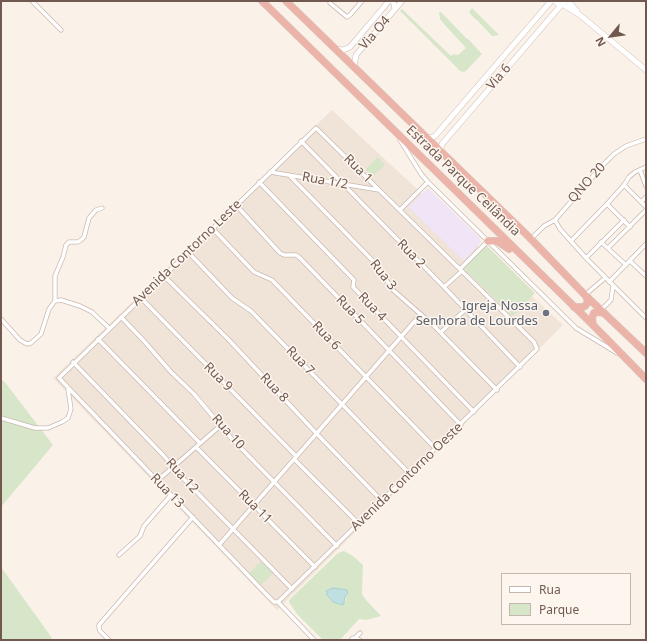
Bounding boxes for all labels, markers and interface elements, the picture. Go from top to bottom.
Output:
street label: Via O4 [356,13,394,53]
north arrow [591,16,631,56]
text: N [591,35,609,50]
street label: Via 6 [484,61,514,93]
street label: Estrada Parque Ceilândia [403,122,523,240]
street label: Rua 1 [340,151,376,187]
street label: QNO 20 [565,160,609,206]
street label: Rua 1/2 [301,169,349,193]
street label: Avenida Contorno Leste [129,197,245,309]
street label: Rua 2 [394,236,428,272]
street label: Rua 3 [366,257,400,293]
street label: Rua 4 [355,289,389,325]
street label: Rua 5 [333,292,367,328]
place label: Igreja Nossa Senhora de Lourdes [416,298,538,329]
marker: Igreja Nossa Senhora de Lourdes [541,308,551,318]
street label: Rua 6 [309,318,343,354]
street label: Rua 7 [283,343,317,379]
street label: Rua 9 [200,359,236,395]
street label: Rua 8 [257,370,291,406]
street label: Rua 10 [208,411,248,453]
street label: Avenida Contorno Oeste [348,420,466,534]
street label: Rua 12 [162,455,202,497]
street label: Rua 13 [147,471,187,511]
street label: Rua 11 [235,487,275,527]
legend [501,573,631,625]
text: Rua [539,581,561,598]
text: Parque [539,601,579,618]

